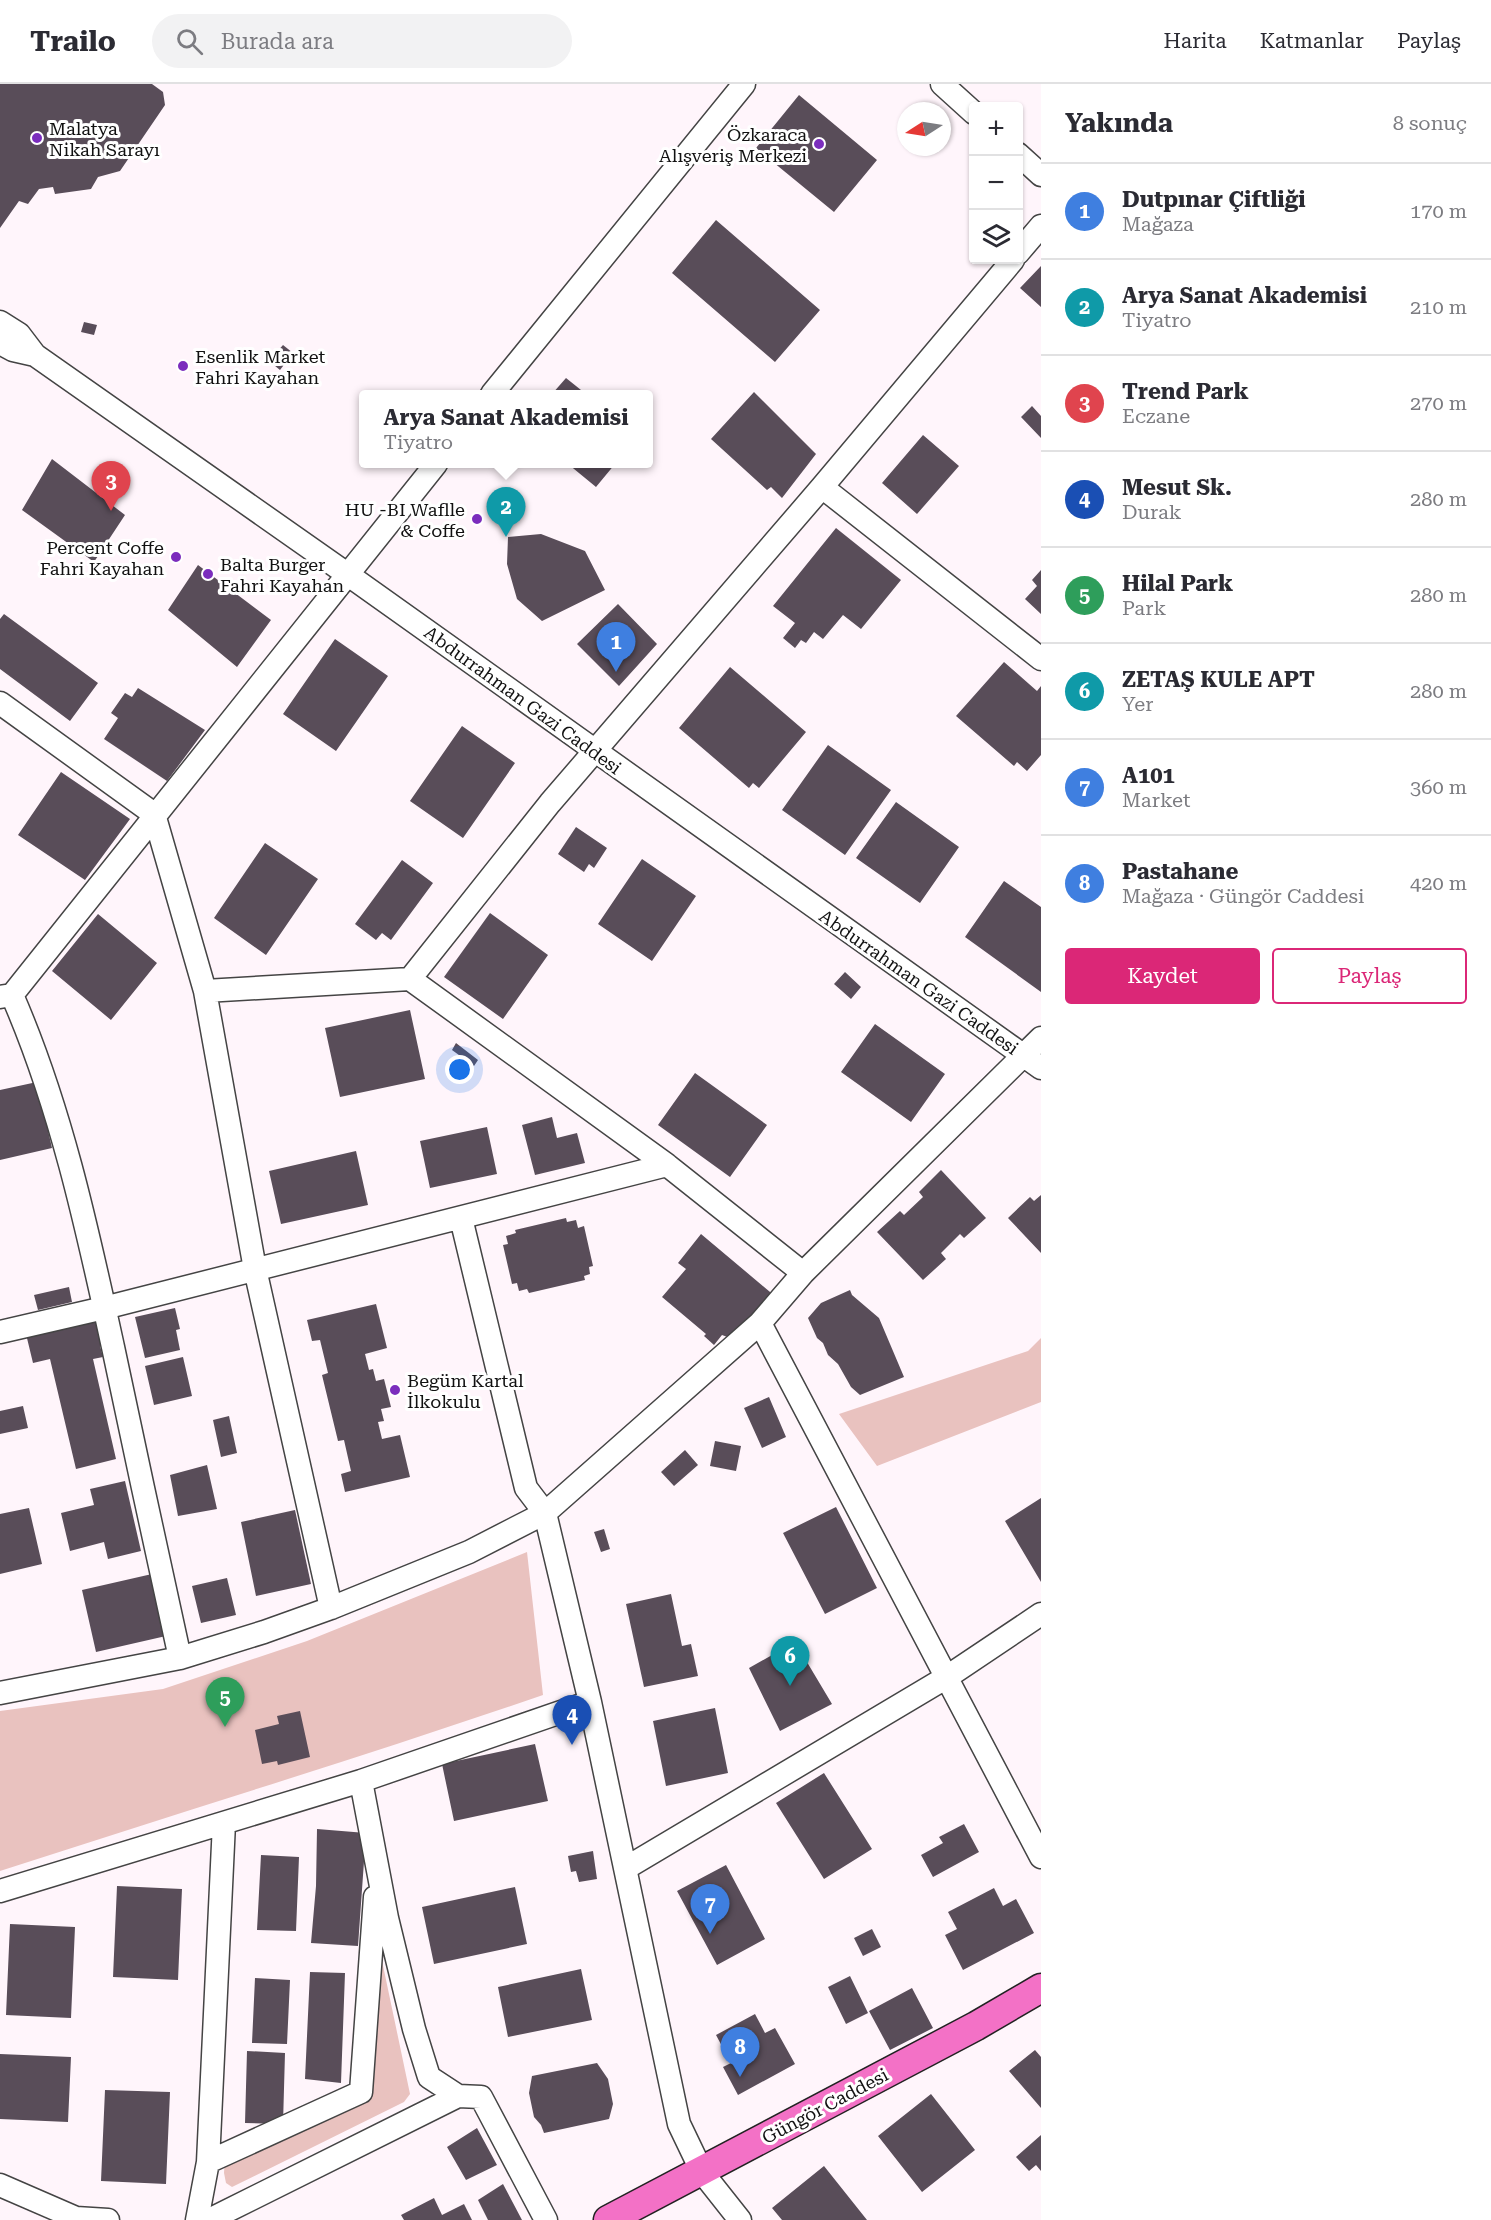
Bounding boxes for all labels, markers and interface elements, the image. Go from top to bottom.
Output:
search box [152,14,572,68]
text: Trailo [30,25,116,58]
icon: search [173,25,206,58]
text: Burada ara [221,29,334,54]
text: Harita [1164,29,1227,53]
text: Katmanlar [1260,29,1364,53]
text: Paylaş [1397,29,1461,53]
north arrow [897,102,951,156]
map controls [969,102,1023,264]
button: + [969,102,1023,156]
text: Yakında [1065,108,1173,138]
text: 8 sonuç [1393,111,1467,135]
place label: Malatya Nikah Sarayı [49,118,160,160]
place label: Özkaraca Alışveriş Merkezi [659,124,807,166]
marker: Malatya Nikah Sarayı [30,131,44,145]
marker: Özkaraca Alışveriş Merkezi [812,137,826,151]
button: − [969,156,1023,210]
text: Dutpınar Çiftliği [1122,187,1306,212]
text: 1 [1079,199,1090,223]
text: 170 m [1410,199,1467,223]
button: layers [969,210,1023,264]
text: Mağaza [1122,212,1194,236]
text: Arya Sanat Akademisi [1122,283,1367,308]
text: 2 [1079,295,1090,319]
text: 210 m [1410,295,1467,319]
text: Tiyatro [1122,308,1192,332]
place label: Esenlik Market Fahri Kayahan [195,346,326,388]
marker: Esenlik Market Fahri Kayahan [176,359,190,373]
text: Trend Park [1122,379,1249,404]
popup [359,390,653,468]
text: 3 [1079,391,1090,415]
text: 270 m [1410,391,1467,415]
text: Eczane [1122,404,1190,428]
text: Arya Sanat Akademisi [384,405,629,430]
text: Tiyatro [384,430,453,454]
pin: 3 [92,462,130,511]
text: Mesut Sk. [1122,475,1232,500]
text: 4 [1079,487,1090,511]
text: 280 m [1410,487,1467,511]
pin: 2 [486,488,526,537]
place label: HU -BI Waflle & Coffe [345,499,465,541]
text: Durak [1122,500,1181,524]
marker: HU -BI Waflle & Coffe [470,512,484,526]
place label: Percent Coffe Fahri Kayahan [40,537,164,579]
marker: Percent Coffe Fahri Kayahan [169,550,183,564]
place label: Balta Burger Fahri Kayahan [220,554,345,596]
marker: Balta Burger Fahri Kayahan [201,567,215,581]
text: Hilal Park [1122,571,1233,596]
text: 5 [1079,583,1090,607]
text: 280 m [1410,583,1467,607]
text: Park [1122,596,1166,620]
street label: Abdurrahman Gazi Caddesi [421,622,626,779]
pin: 1 [596,622,636,672]
text: ZETAŞ KULE APT [1122,667,1315,692]
text: 6 [1079,679,1090,703]
text: 280 m [1410,679,1467,703]
text: Yer [1122,692,1153,716]
text: A101 [1122,763,1175,788]
text: 7 [1079,775,1090,799]
text: 360 m [1410,775,1467,799]
text: Market [1122,788,1190,812]
text: Pastahane [1122,859,1238,884]
text: 8 [1079,871,1090,895]
text: 420 m [1410,871,1467,895]
text: Mağaza · Güngör Caddesi [1122,884,1364,908]
street label: Abdurrahman Gazi Caddesi [815,905,1023,1059]
button: Kaydet [1065,948,1260,1004]
button: Paylaş [1272,948,1467,1004]
your location [445,1055,474,1084]
place label: Begüm Kartal İlkokulu [407,1370,524,1412]
marker: Begüm Kartal İlkokulu [388,1383,402,1397]
pin: 6 [770,1636,810,1686]
pin: 5 [206,1678,244,1727]
pin: 4 [552,1696,592,1745]
pin: 7 [690,1884,730,1934]
pin: 8 [720,2028,760,2077]
street label: Güngör Caddesi [758,2064,892,2148]

